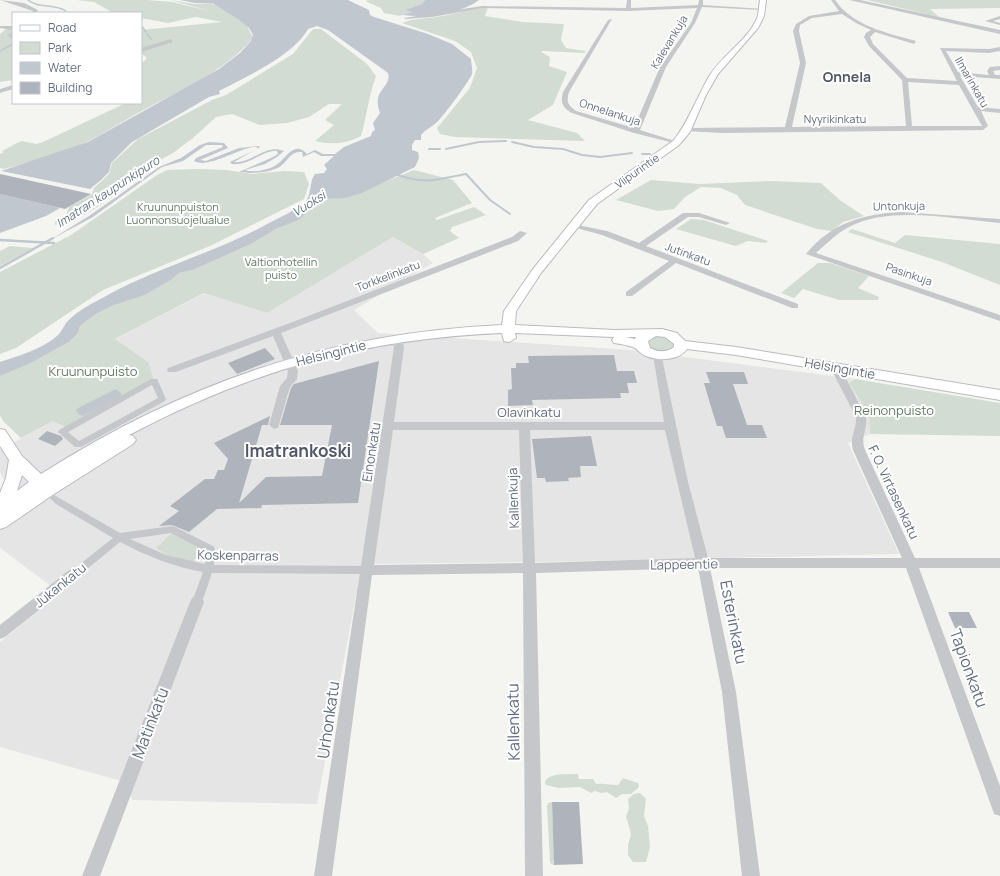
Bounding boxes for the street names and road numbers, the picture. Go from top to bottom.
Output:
street label: Kalevankuja [647,12,690,71]
street label: Ilmarinkatu [952,54,993,110]
street label: Onnelankuja [578,95,643,128]
street label: Nyyrikinkatu [804,111,866,126]
street label: Viipurintie [611,149,662,191]
street label: Untonkuja [873,198,925,213]
street label: Jutinkatu [663,238,713,269]
street label: Torkkelinkatu [354,256,422,295]
street label: Pasinkuja [884,259,934,288]
street label: Helsingintie [294,336,368,370]
street label: Helsingintie [803,353,877,383]
street label: Olavinkatu [497,403,561,421]
street label: Einonkatu [357,421,385,483]
street label: F. O. Virtasenkatu [864,442,924,542]
street label: Kallenkuja [503,467,523,529]
street label: Koskenparras [197,545,279,565]
street label: Lappeentie [650,554,718,574]
street label: Jukankatu [30,559,90,611]
street label: Esterinkatu [715,578,753,666]
street label: Tapionkatu [945,626,993,710]
street label: Urhonkatu [312,680,344,760]
street label: Kallenkatu [501,683,525,761]
street label: Matinkatu [126,684,174,762]

